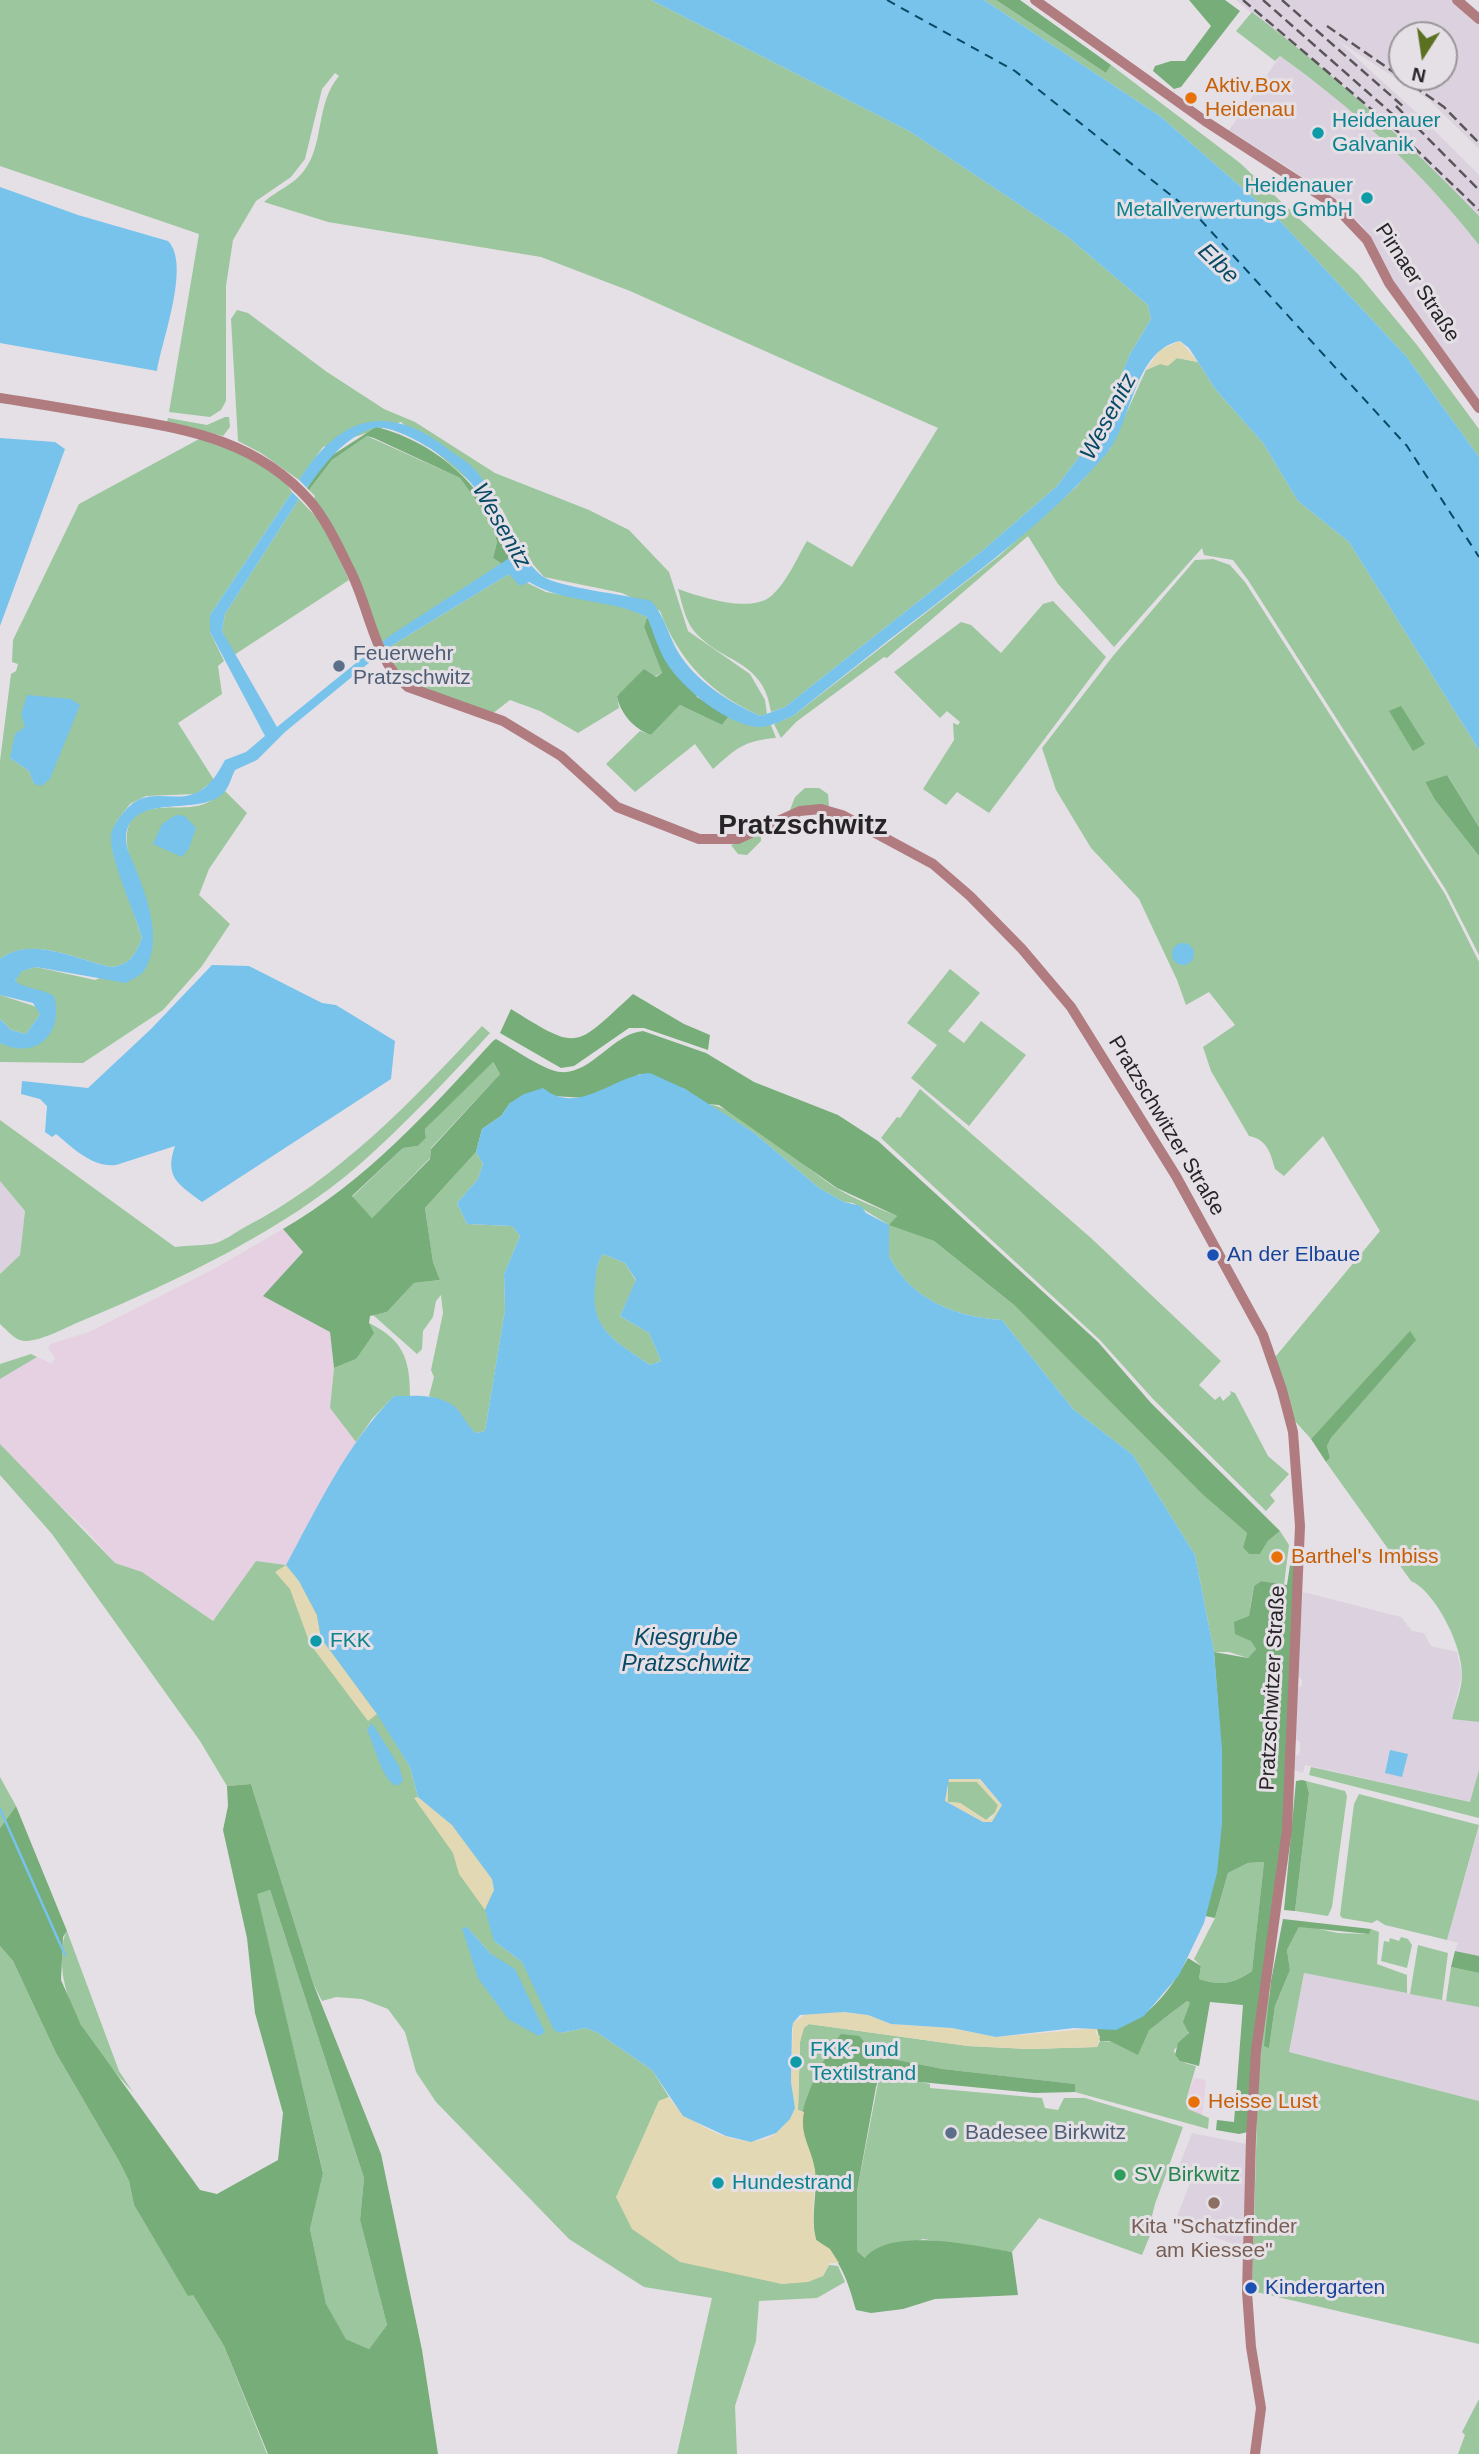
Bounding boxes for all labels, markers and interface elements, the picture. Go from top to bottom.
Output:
north arrow [1388,21,1458,91]
text: N [1410,63,1428,87]
place label: Aktiv.Box Heidenau [1205,73,1295,123]
marker: Aktiv.Box Heidenau [1183,90,1199,106]
place label: Heidenauer Galvanik [1332,108,1441,158]
marker: Heidenauer Galvanik [1310,125,1326,141]
place label: Heidenauer Metallverwertungs GmbH [1116,173,1353,223]
marker: Heidenauer Metallverwertungs GmbH [1359,190,1375,206]
street label: Pirnaer Straße [1369,219,1465,347]
water label: Elbe [1192,238,1244,290]
water label: Wesenitz [1075,369,1143,465]
water label: Wesenitz [466,478,536,574]
place label: Feuerwehr Pratzschwitz [353,641,471,691]
marker: Feuerwehr Pratzschwitz [331,658,347,674]
district label: Pratzschwitz [718,809,888,843]
street label: Pratzschwitzer Straße [1102,1031,1230,1221]
place label: An der Elbaue [1227,1242,1360,1268]
marker: An der Elbaue [1205,1247,1221,1263]
place label: Barthel's Imbiss [1291,1544,1439,1570]
marker: Barthel's Imbiss [1269,1549,1285,1565]
street label: Pratzschwitzer Straße [1255,1585,1291,1791]
water label: Kiesgrube Pratzschwitz [621,1625,751,1679]
place label: FKK [330,1628,371,1654]
marker: FKK [308,1633,324,1649]
place label: FKK- und Textilstrand [810,2037,916,2087]
marker: FKK- und Textilstrand [788,2054,804,2070]
place label: Heisse Lust [1208,2089,1318,2115]
marker: Heisse Lust [1186,2094,1202,2110]
place label: Badesee Birkwitz [965,2120,1126,2146]
marker: Badesee Birkwitz [943,2125,959,2141]
place label: SV Birkwitz [1134,2162,1240,2188]
marker: SV Birkwitz [1112,2167,1128,2183]
place label: Hundestrand [732,2170,852,2196]
marker: Hundestrand [710,2175,726,2191]
marker: Kita "Schatzfinder am Kiessee" [1206,2195,1222,2211]
place label: Kita "Schatzfinder am Kiessee" [1131,2214,1297,2264]
place label: Kindergarten [1265,2275,1385,2301]
marker: Kindergarten [1243,2280,1259,2296]

